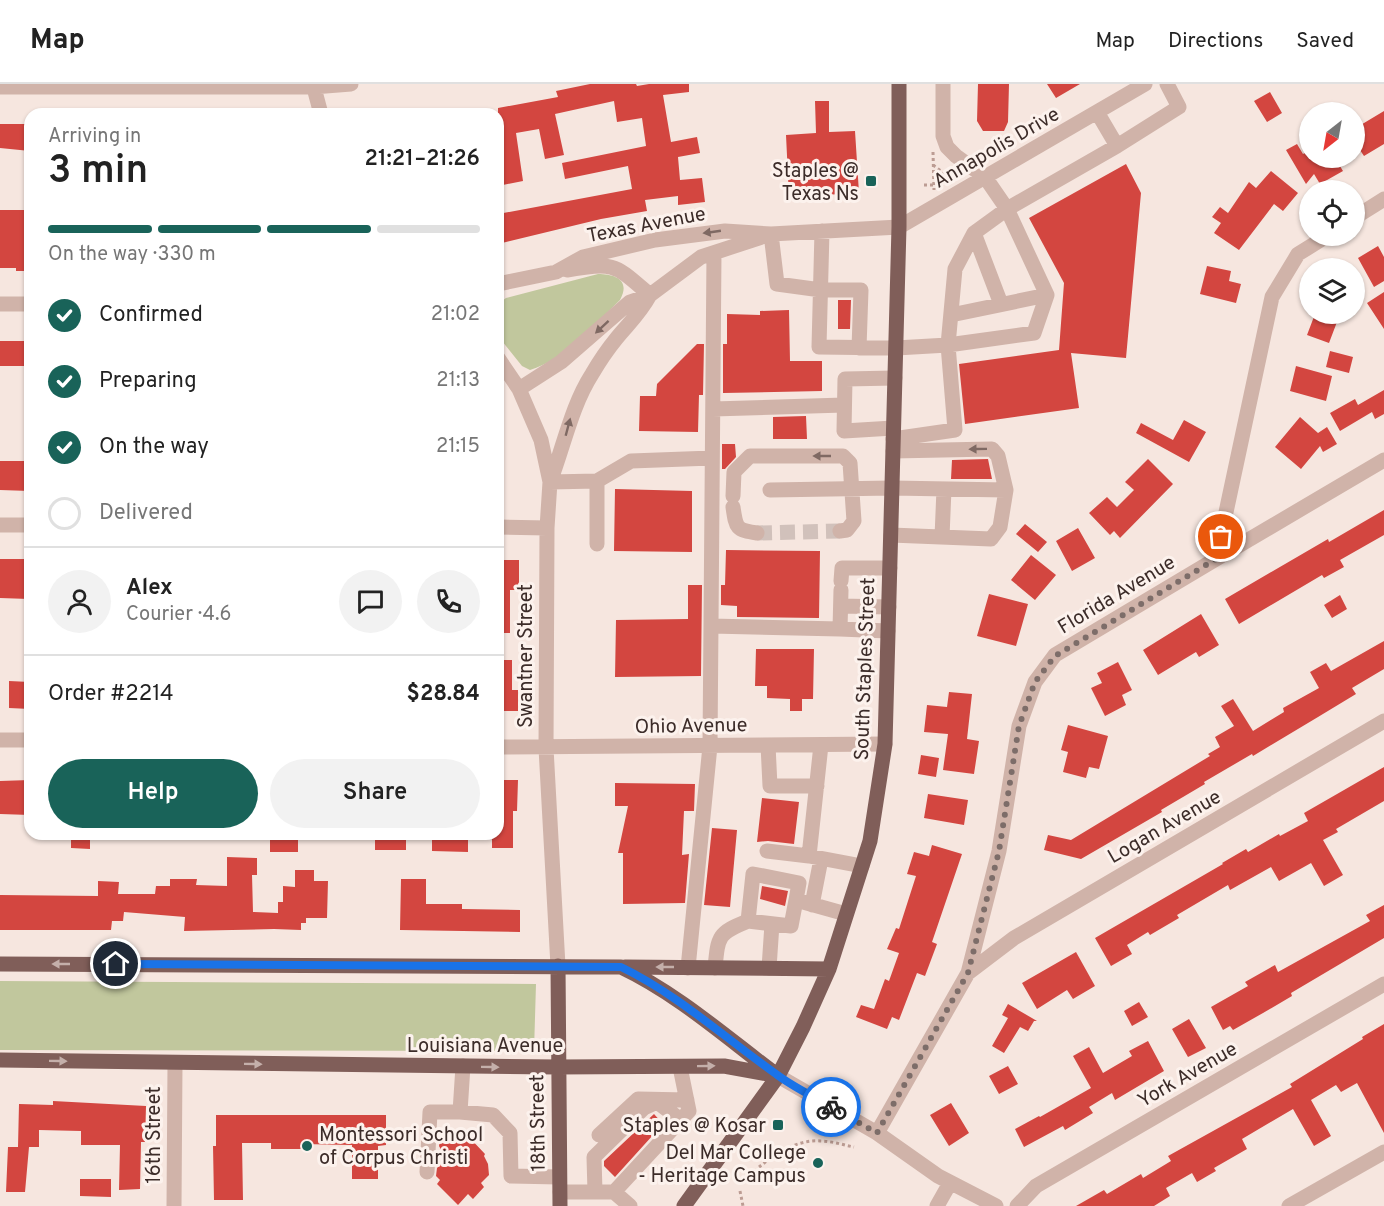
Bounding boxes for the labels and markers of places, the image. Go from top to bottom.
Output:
place label: Staples @ Texas Ns [772,159,859,208]
marker: Staples @ Texas Ns [864,174,878,188]
pin [1195,511,1246,562]
pin [90,938,141,989]
place label: Staples @ Kosar [623,1114,766,1140]
marker: Staples @ Kosar [771,1118,785,1132]
place label: Montessori School of Corpus Christi [319,1123,483,1172]
marker: Montessori School of Corpus Christi [300,1139,314,1153]
place label: Del Mar College - Heritage Campus [638,1141,806,1190]
marker: Del Mar College - Heritage Campus [811,1156,825,1170]

